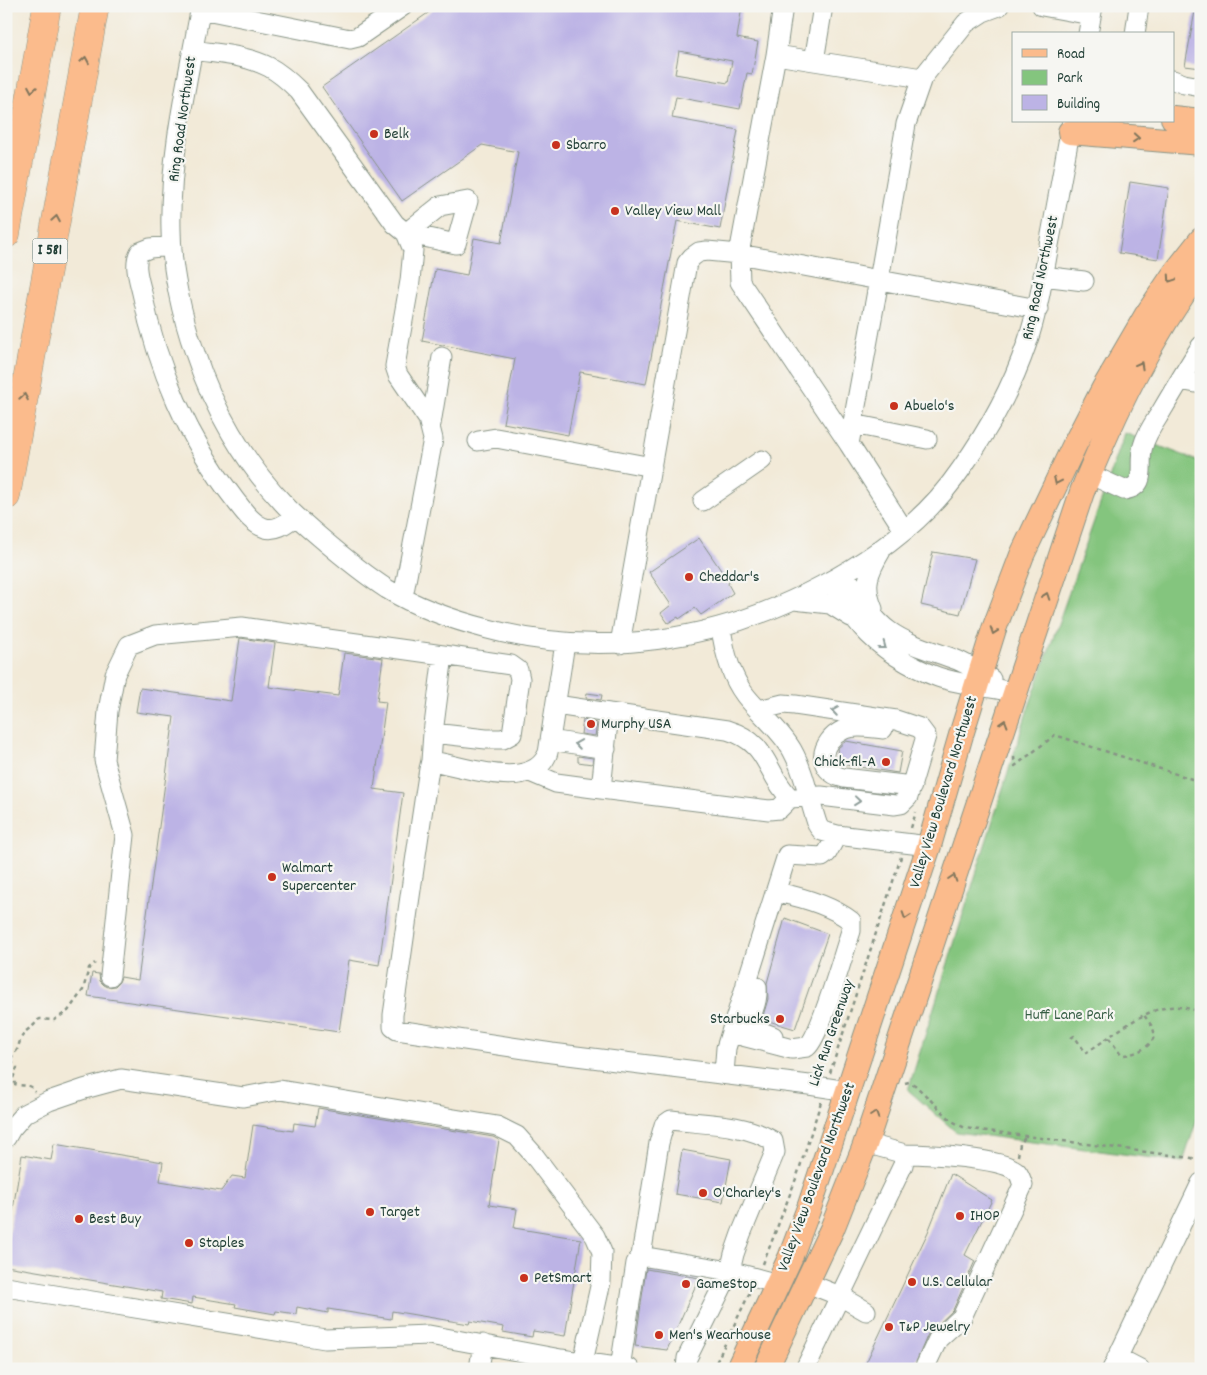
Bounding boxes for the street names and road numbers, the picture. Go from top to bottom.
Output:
street label: Ring Road Northwest [163,55,203,183]
street label: Ring Road Northwest [1017,214,1065,342]
road number: I 581 [32,238,68,264]
street label: Valley View Boulevard Northwest [904,693,984,891]
street label: Lick Run Greenway [803,976,861,1090]
street label: Valley View Boulevard Northwest [772,1079,862,1275]

